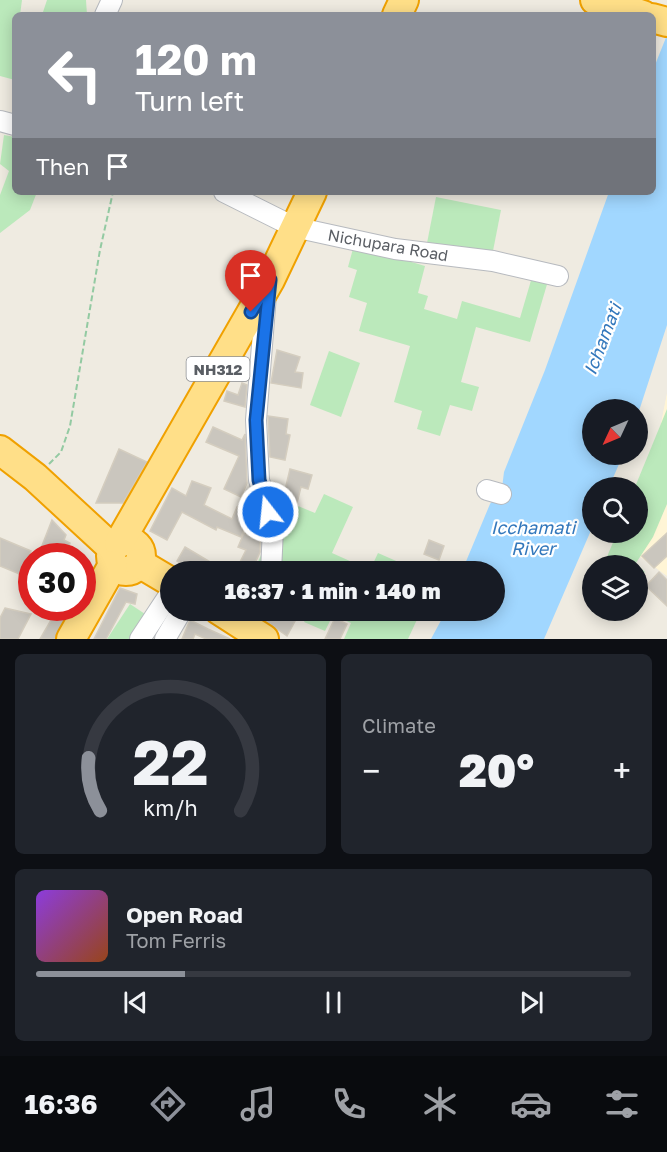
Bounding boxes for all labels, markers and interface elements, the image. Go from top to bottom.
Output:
text: 120 m [135,34,257,84]
icon: left [36,36,114,114]
text: Turn left [135,85,244,117]
icon: arrive [101,150,134,183]
text: Then [36,153,89,180]
street label: Nichupara Road [326,225,450,265]
pin [225,250,276,312]
icon: arrive [234,259,267,292]
water label: Ichamati [578,298,626,378]
road number: NH312 [186,357,250,381]
north arrow [582,399,648,465]
map controls [582,399,648,621]
button: search [582,477,648,543]
position arrow [236,480,300,544]
water label: Icchamati River [491,516,577,559]
speed limit sign: 30 [18,543,96,621]
button: layers [582,555,648,621]
text: 16:37 · 1 min · 140 m [224,577,441,604]
text: Climate [362,713,436,737]
text: 22 [132,724,209,799]
text: 20° [459,743,534,797]
text: − [362,751,380,790]
text: + [613,751,631,790]
text: km/h [143,795,198,821]
text: Open Road [126,901,243,928]
text: Tom Ferris [126,928,226,952]
icon: previous [119,986,152,1019]
icon: pause [317,986,350,1019]
icon: next [515,986,548,1019]
icon: directions [147,1083,189,1125]
icon: music [237,1083,279,1125]
icon: phone [328,1083,370,1125]
icon: climate [419,1083,461,1125]
icon: car [510,1083,552,1125]
icon: filters [601,1083,643,1125]
text: 16:36 [24,1088,98,1120]

